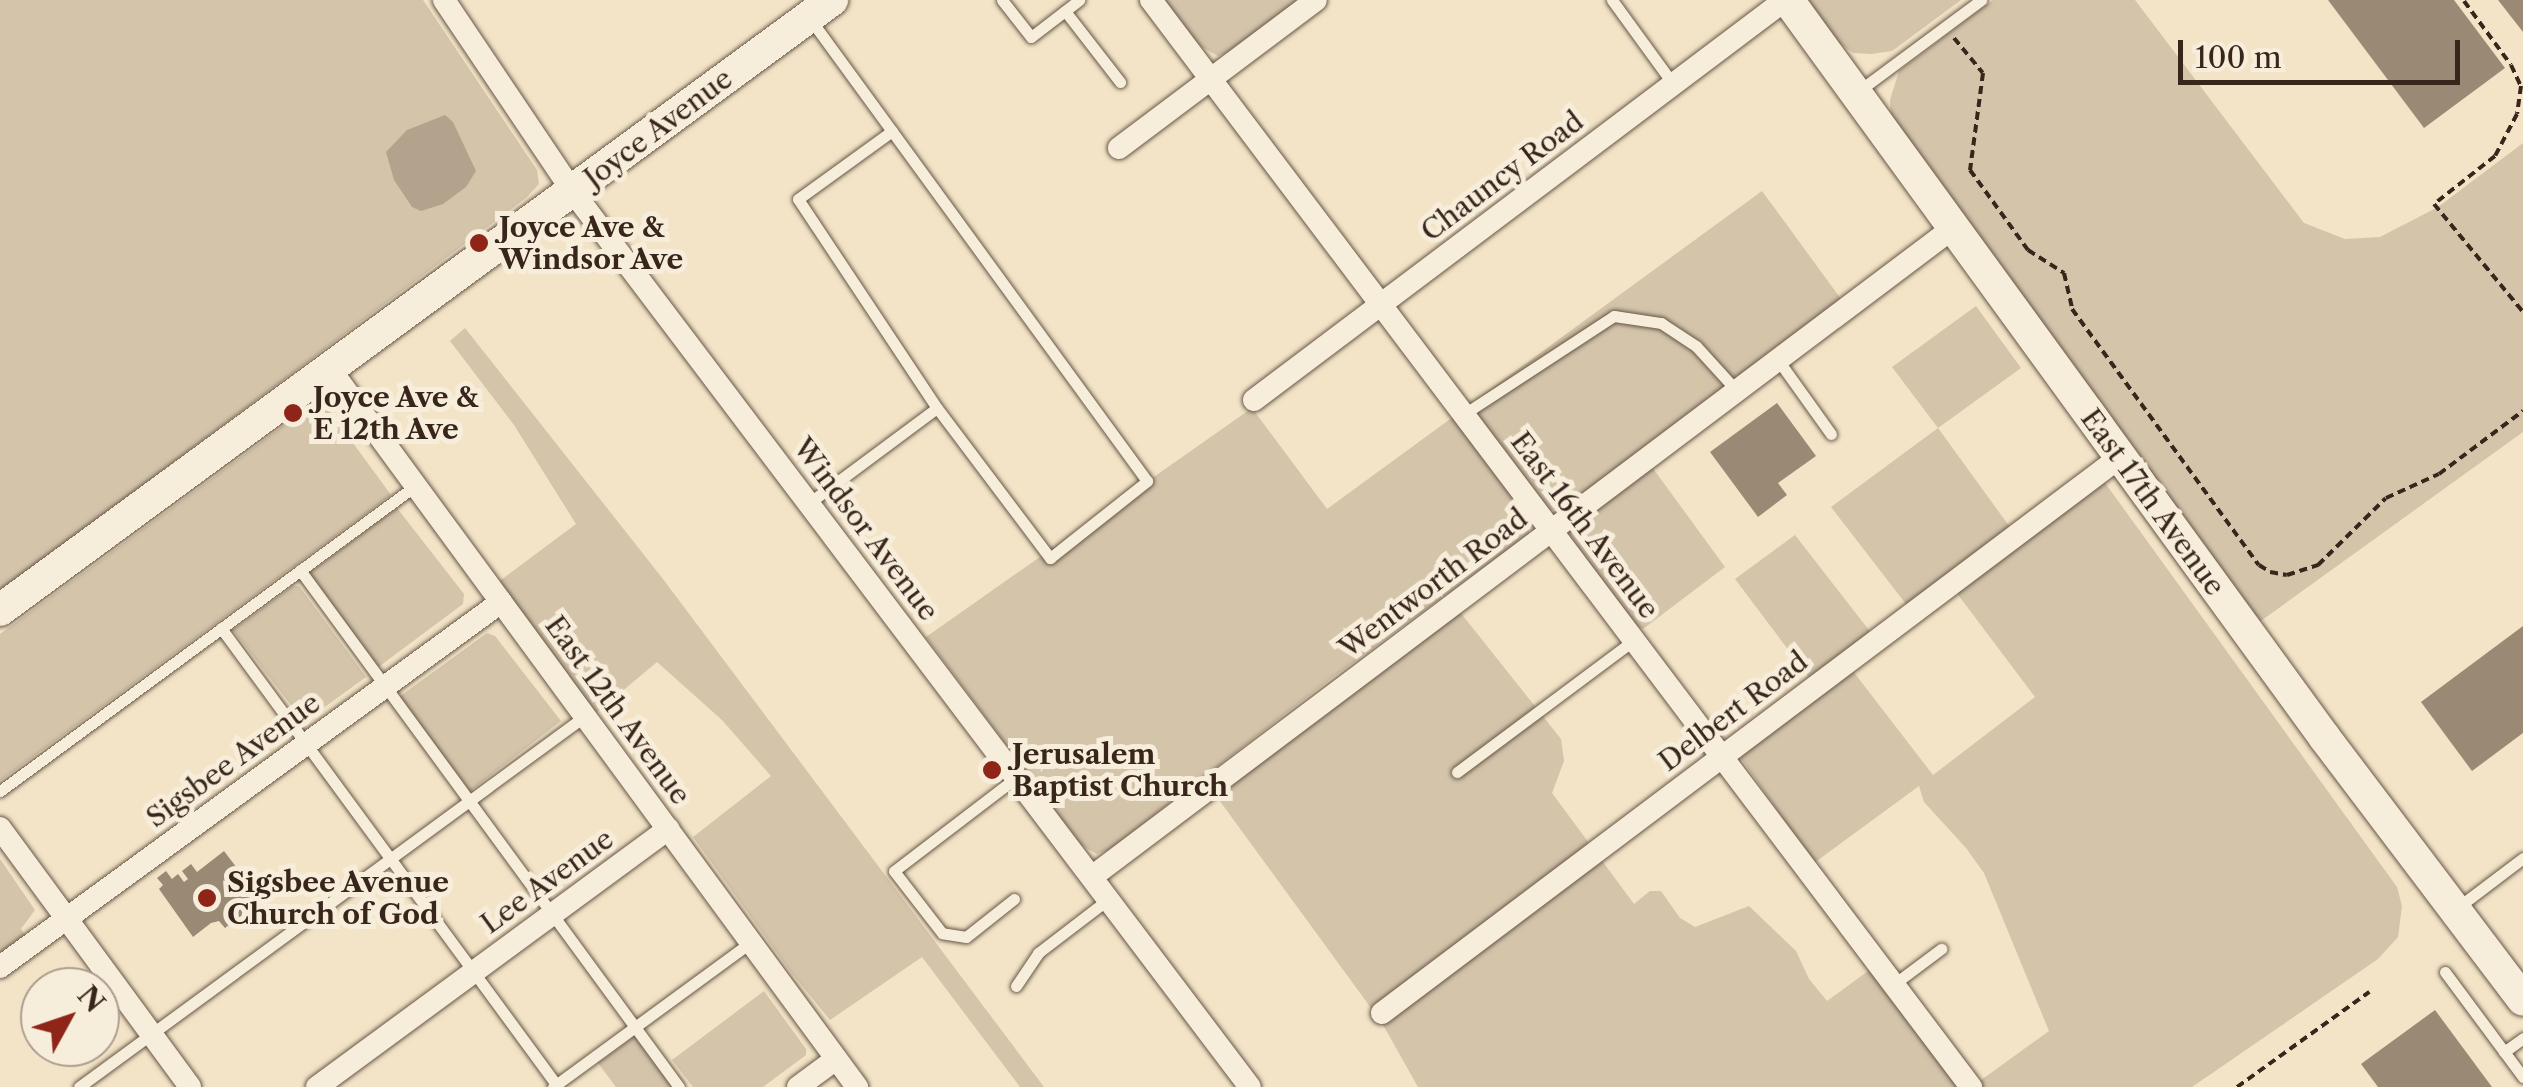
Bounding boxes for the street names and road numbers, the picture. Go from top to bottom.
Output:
street label: Joyce Avenue [577,61,739,195]
street label: Chauncy Road [1414,104,1590,248]
street label: East 17th Avenue [2074,402,2232,602]
street label: East 16th Avenue [1504,425,1666,625]
street label: Windsor Avenue [786,430,946,628]
street label: Wentworth Road [1332,501,1534,665]
street label: East 12th Avenue [538,609,698,811]
street label: Delbert Road [1652,644,1814,778]
street label: Sigsbee Avenue [139,685,327,835]
street label: Lee Avenue [474,821,620,941]

